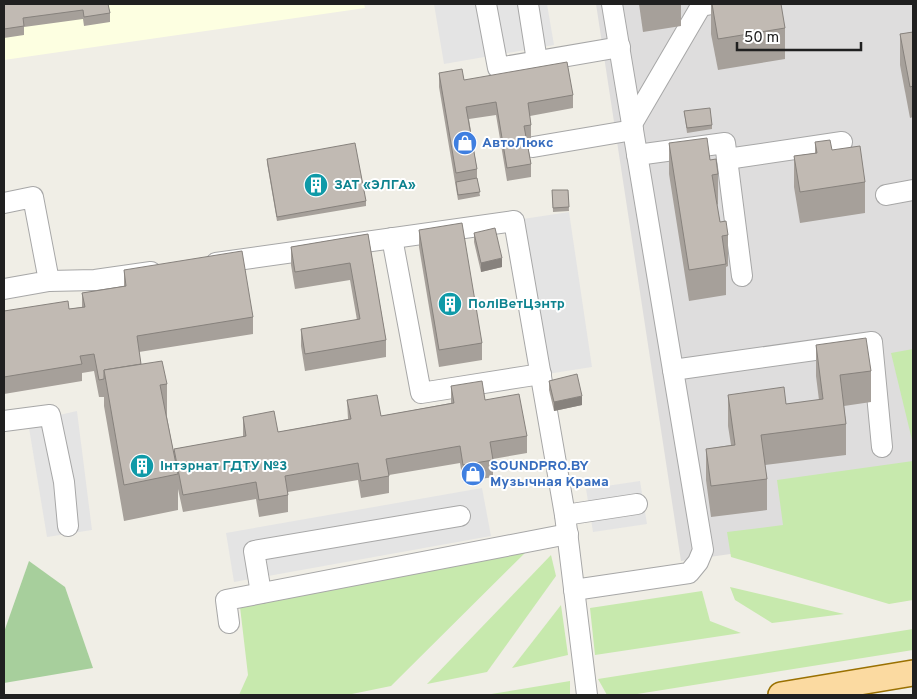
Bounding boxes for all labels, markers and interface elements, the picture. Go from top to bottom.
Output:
scale bar [737,20,861,52]
text: 50 m [744,29,779,48]
shop icon: АвтоЛюкс [452,130,478,156]
place label: АвтоЛюкс [482,135,554,152]
building icon: ЗАТ «ЭЛГА» [303,172,329,198]
place label: ЗАТ «ЭЛГА» [334,177,416,194]
building icon: ПоліВетЦэнтр [437,291,463,317]
place label: ПоліВетЦэнтр [468,296,565,313]
building icon: Інтэрнат ГДТУ №3 [129,453,155,479]
place label: Інтэрнат ГДТУ №3 [160,458,287,475]
place label: SOUNDPRO.BY Музычная Крама [490,458,609,491]
shop icon: SOUNDPRO.BY Музычная Крама [460,461,486,487]

